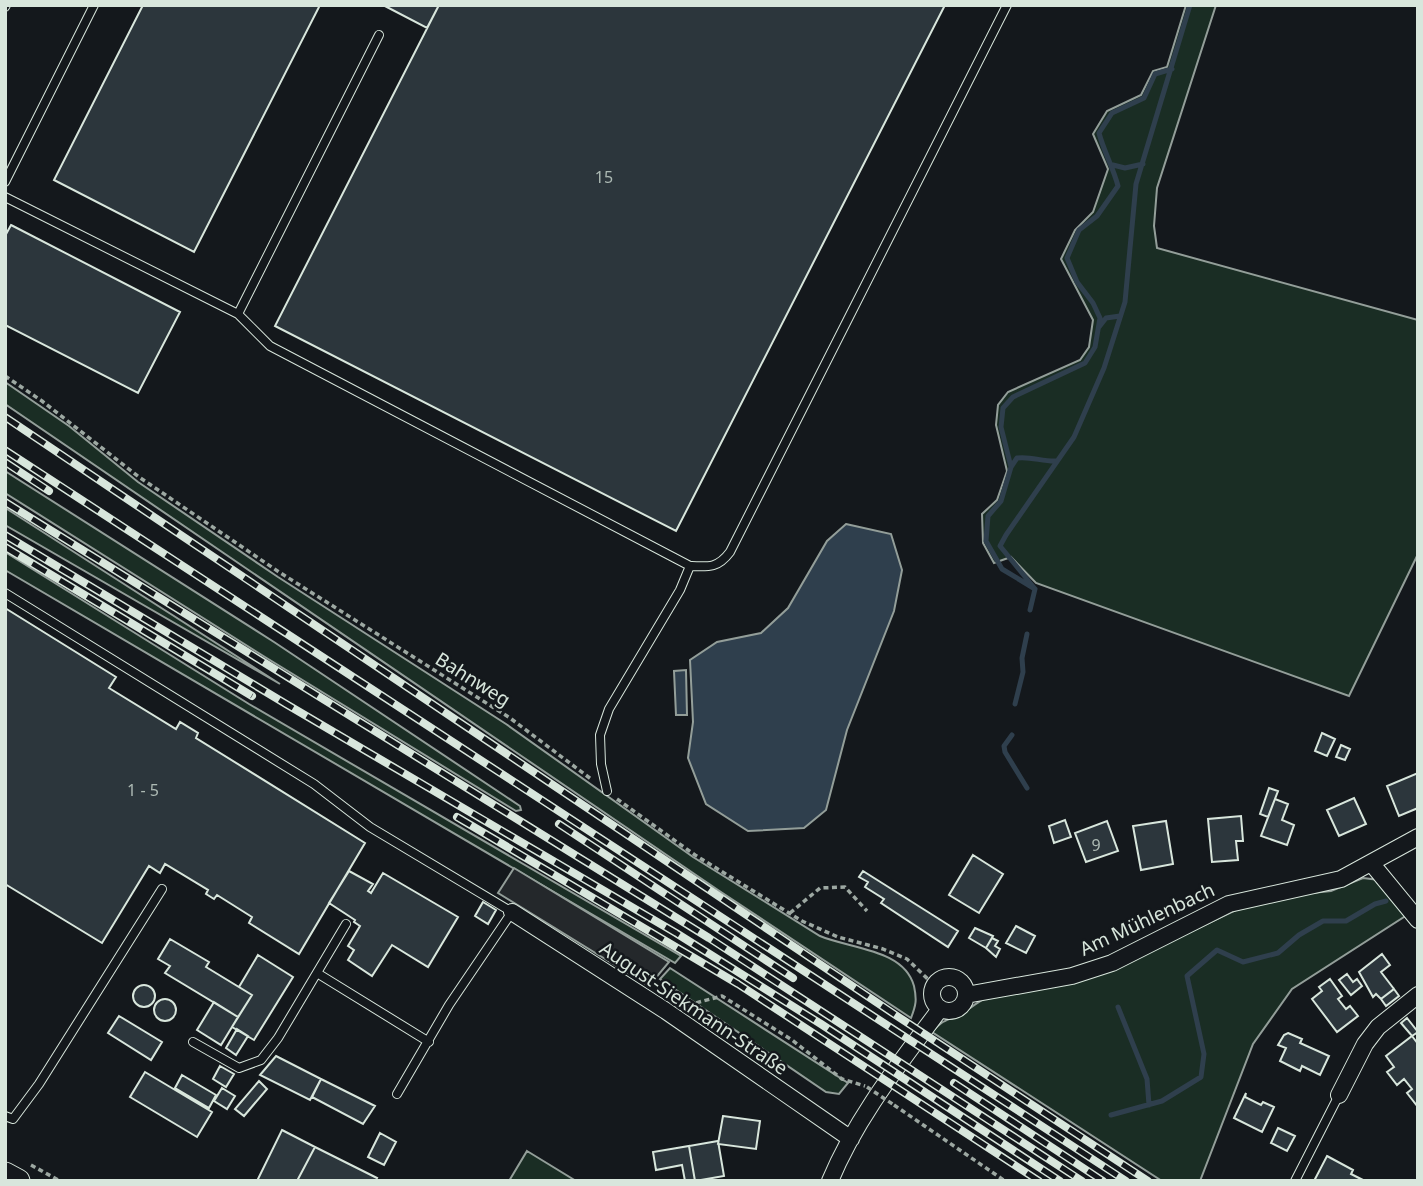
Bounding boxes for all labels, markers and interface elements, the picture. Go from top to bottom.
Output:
house number: 15 [595,166,613,188]
street label: Bahnweg [431,646,515,712]
house number: 1 - 5 [127,779,159,801]
house number: 9 [1091,834,1101,856]
street label: Am Mühlenbach [1075,876,1219,962]
street label: August-Siekmann-Straße [595,935,793,1081]

